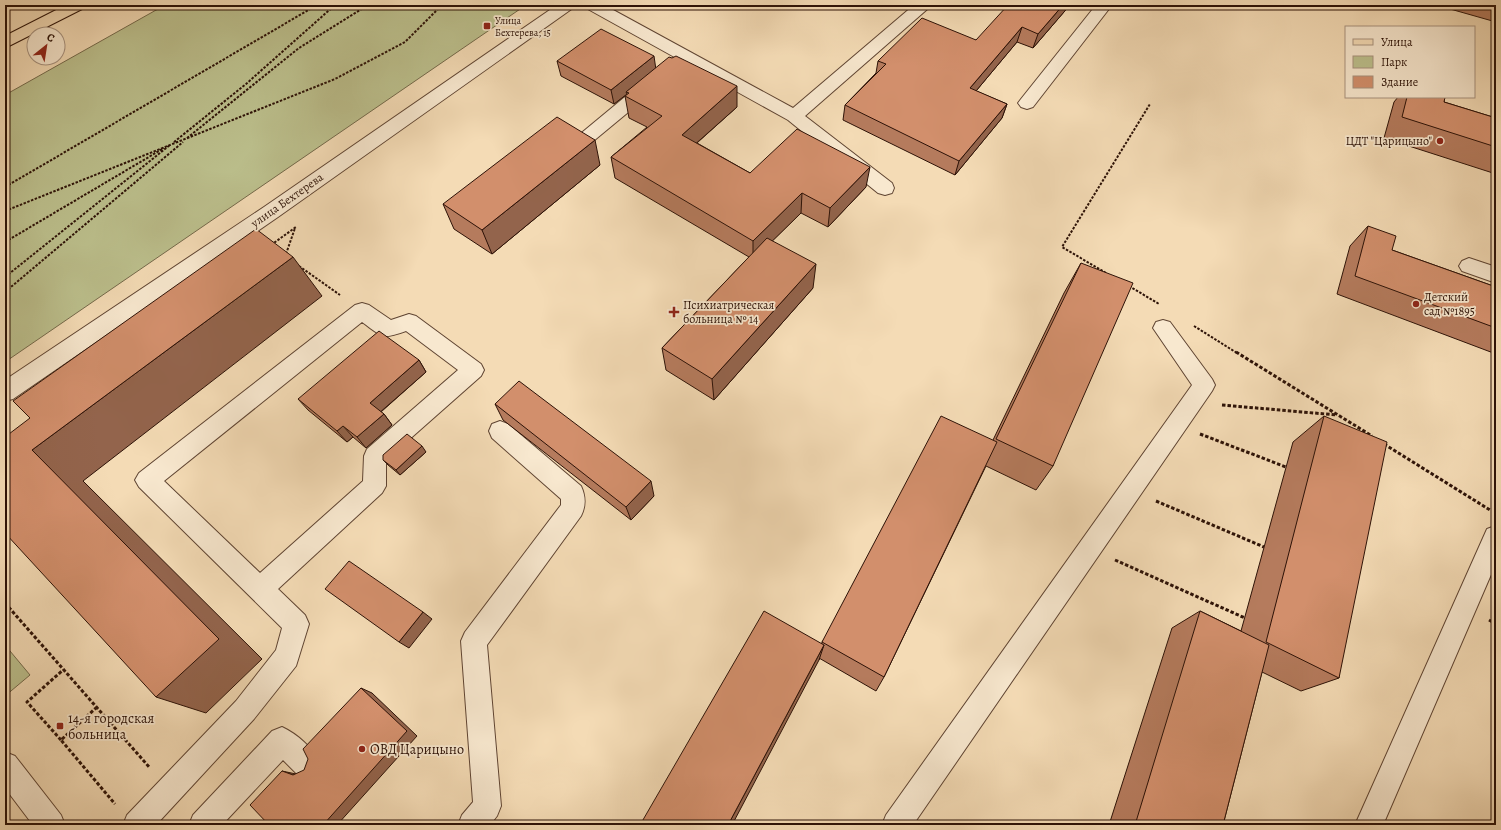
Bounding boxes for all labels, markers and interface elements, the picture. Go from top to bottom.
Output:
place label: Улица Бехтерева, 15 [495,14,551,40]
marker: Улица Бехтерева, 15 [482,21,492,31]
north arrow [26,26,66,66]
legend [1345,26,1475,98]
text: С [44,30,58,46]
text: Улица [1381,34,1413,50]
text: Парк [1381,54,1407,70]
text: Здание [1381,74,1418,90]
place label: ЦДТ "Царицыно" [1346,133,1432,149]
marker: ЦДТ "Царицыно" [1435,136,1445,146]
street label: улица Бехтерева [247,169,327,232]
place label: Детский сад №1895 [1424,289,1475,319]
place label: Психиатрическая больница № 14 [683,297,775,327]
marker: Детский сад №1895 [1411,299,1421,309]
marker: Психиатрическая больница № 14 [668,306,680,318]
place label: 14-я городская больница [68,709,154,744]
marker: 14-я городская больница [55,721,65,731]
place label: ОВД Царицыно [370,740,464,759]
marker: ОВД Царицыно [357,744,367,754]

